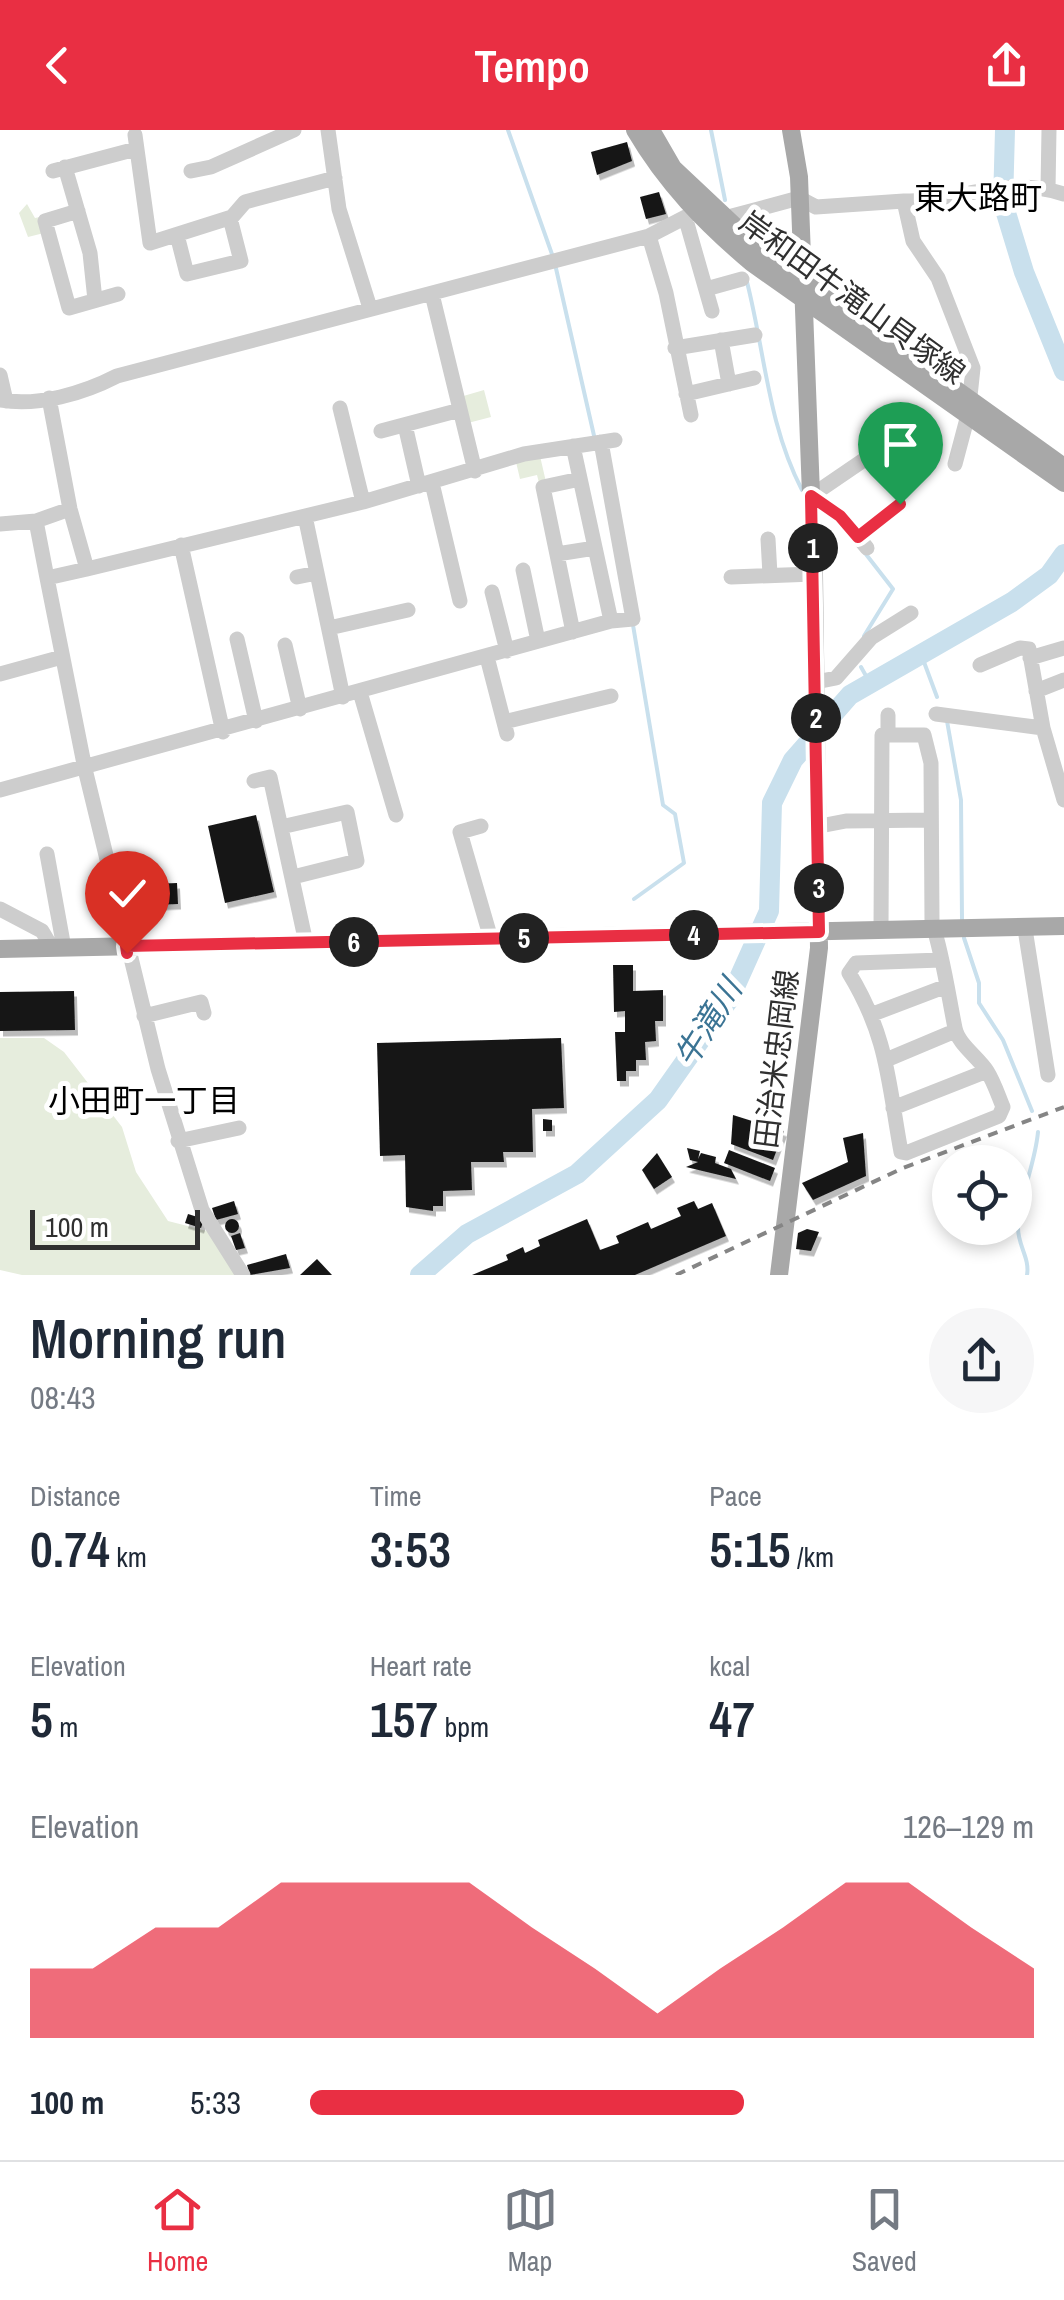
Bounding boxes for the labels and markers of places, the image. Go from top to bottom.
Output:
pin [858,402,943,505]
pin: 1 [788,523,838,573]
pin: 2 [791,693,841,743]
pin [85,851,170,954]
pin: 3 [794,863,844,913]
pin: 4 [669,910,719,960]
pin: 5 [499,913,549,963]
pin: 6 [329,917,379,967]

